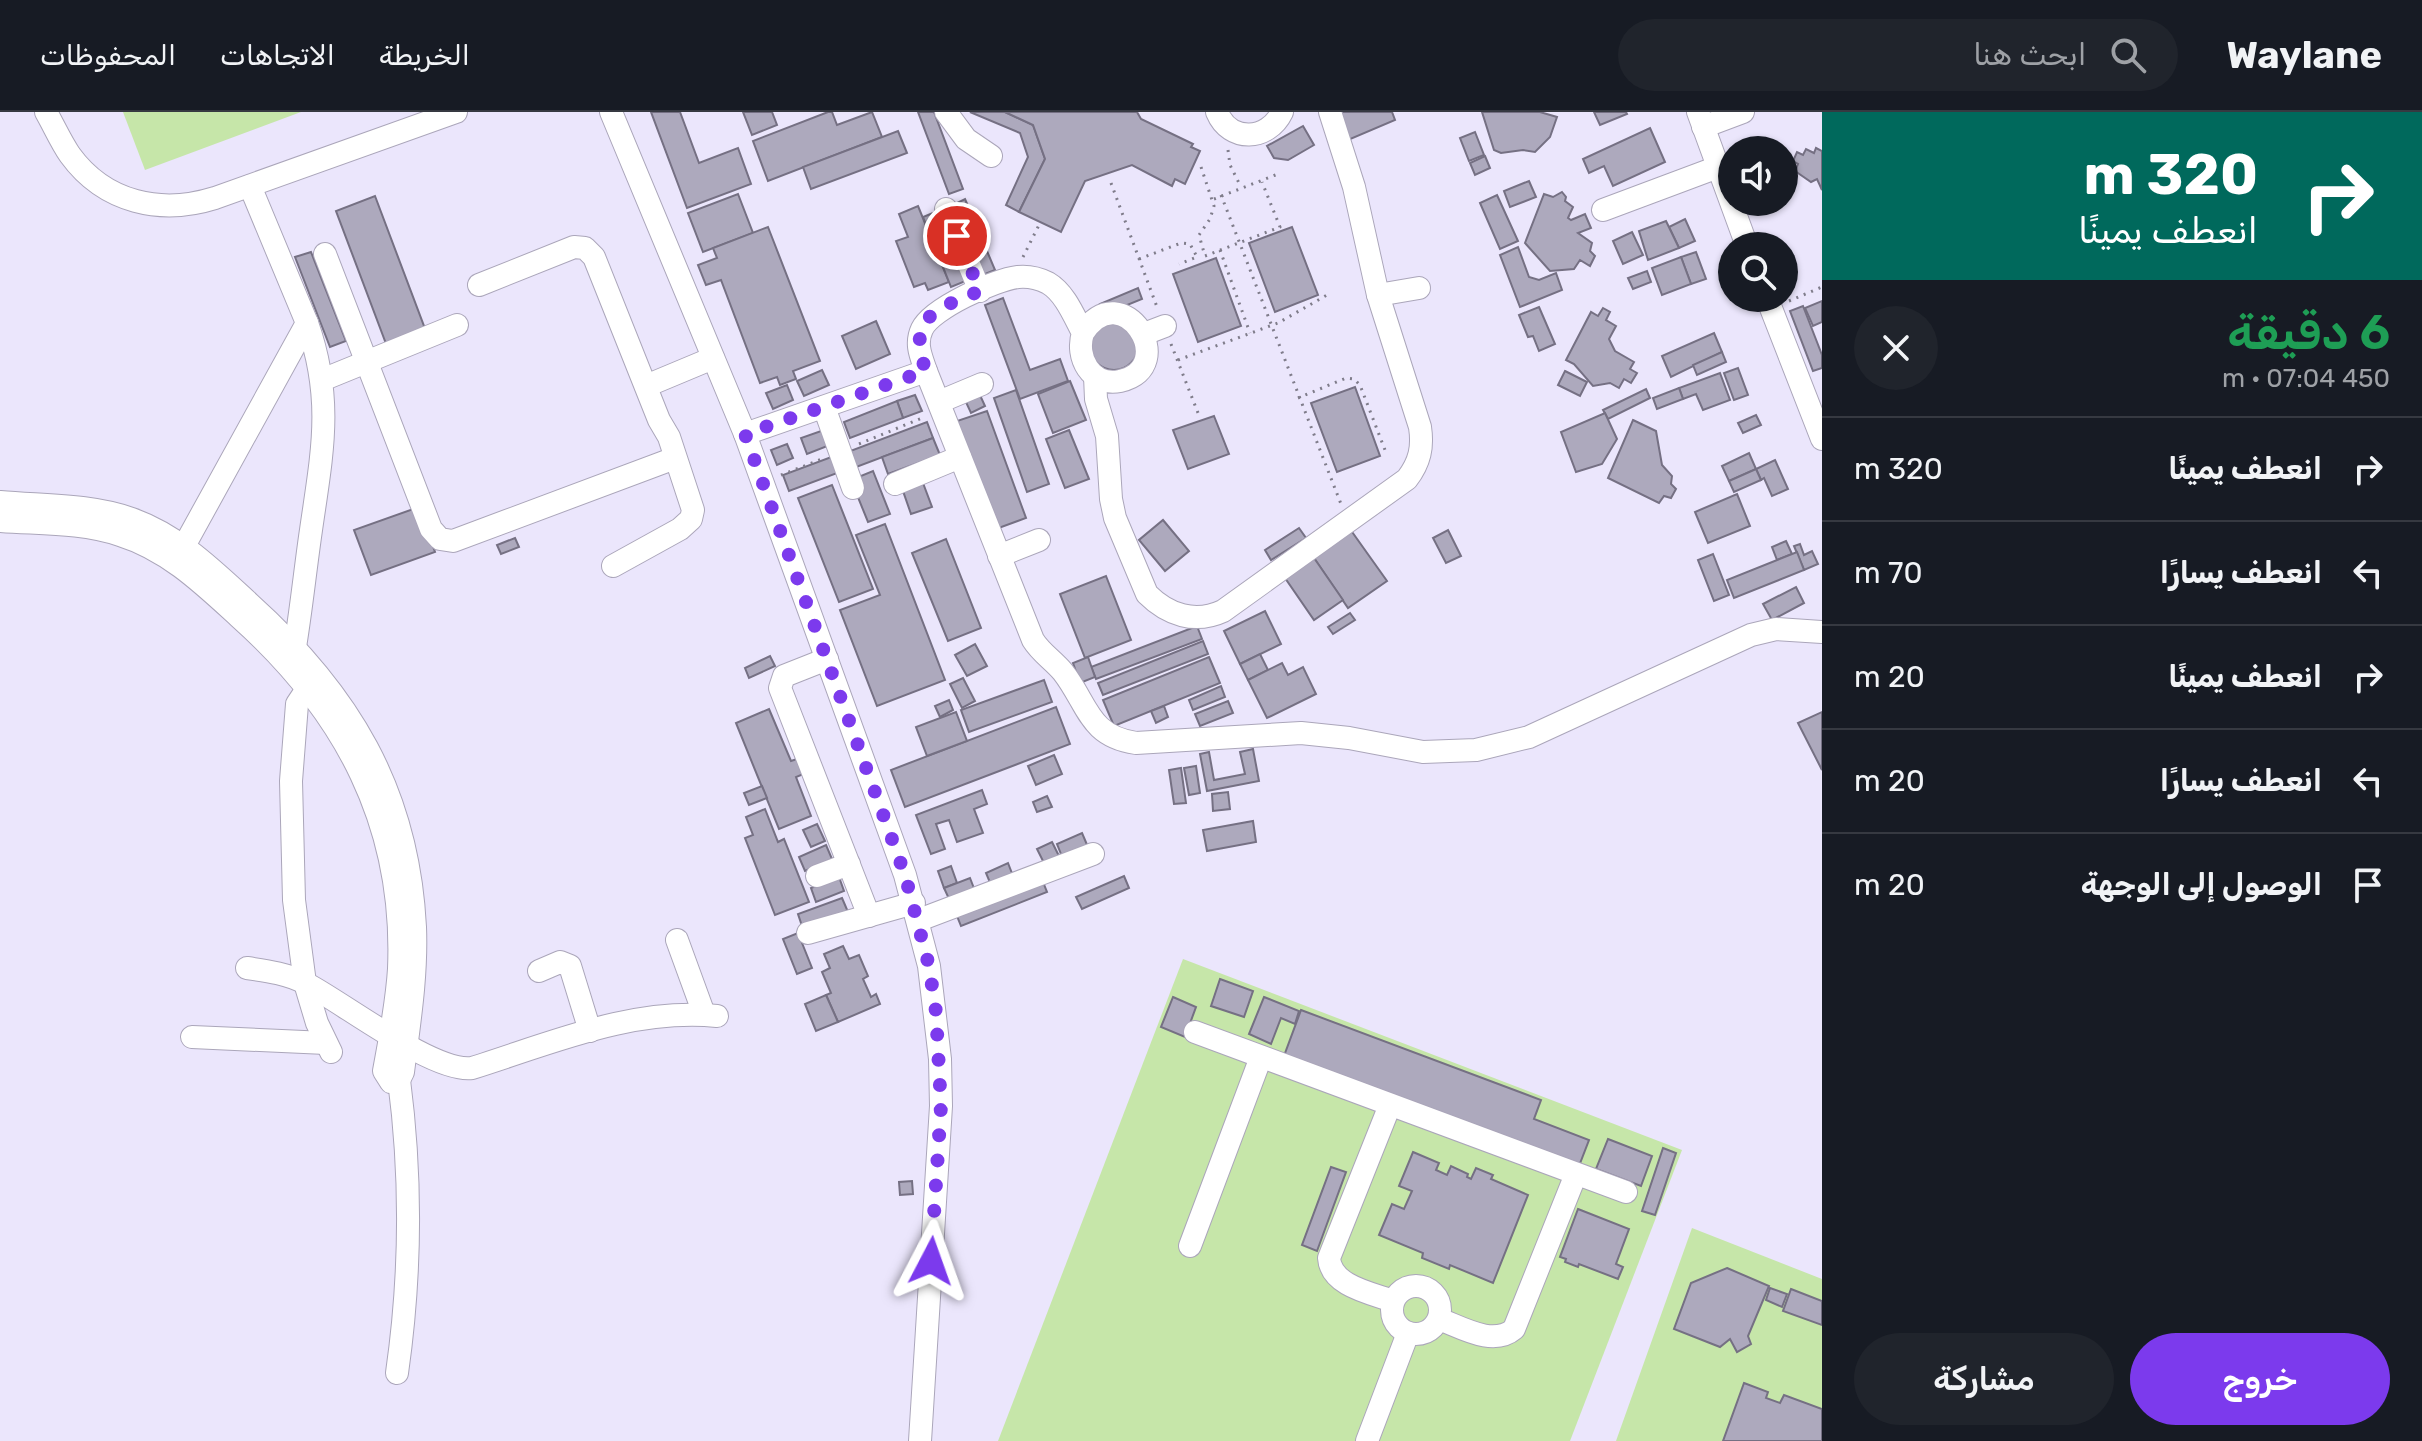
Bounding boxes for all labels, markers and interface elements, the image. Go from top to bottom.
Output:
search box [1618,19,2178,91]
text: Waylane [2226,32,2382,78]
icon: search [2106,33,2150,77]
text: ابحث هنا [1973,37,2086,73]
text: المحفوظات [40,39,176,72]
text: الاتجاهات [220,39,335,72]
text: الخريطة [379,39,470,72]
map controls [1718,136,1798,312]
button: sound [1718,136,1798,216]
text: 320 m [2083,142,2258,208]
icon: right [2286,144,2390,248]
pin [923,202,991,270]
text: انعطف يمينًا [2078,209,2258,252]
icon: arrive [935,214,979,258]
button: search [1718,232,1798,312]
text: 6 دقيقة [2227,304,2390,361]
button: close [1854,306,1938,390]
text: 450 m · 07:04 [2222,363,2390,394]
icon: right [2346,447,2390,491]
text: 320 m [1854,451,1943,487]
text: انعطف يمينًا [2168,451,2322,487]
icon: left [2346,551,2390,595]
text: 70 m [1854,555,1922,591]
text: انعطف يسارًا [2160,555,2322,591]
icon: right [2346,655,2390,699]
text: 20 m [1854,659,1925,695]
text: انعطف يمينًا [2168,659,2322,695]
icon: left [2346,759,2390,803]
text: 20 m [1854,763,1925,799]
text: انعطف يسارًا [2160,763,2322,799]
icon: arrive [2346,863,2390,907]
text: 20 m [1854,867,1925,903]
text: الوصول إلى الوجهة [2081,867,2322,903]
position arrow [889,1219,973,1303]
button: مشاركة [1854,1333,2114,1425]
button: خروج [2130,1333,2390,1425]

